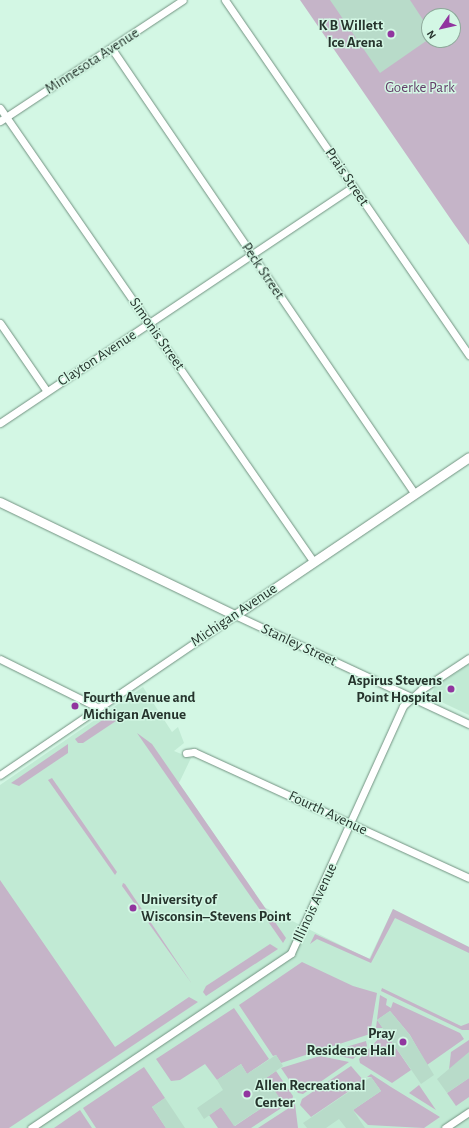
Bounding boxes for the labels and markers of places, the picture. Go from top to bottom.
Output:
place label: K B Willett Ice Arena [318,16,383,51]
marker: K B Willett Ice Arena [386,29,396,39]
place label: Aspirus Stevens Point Hospital [348,671,442,706]
marker: Aspirus Stevens Point Hospital [445,683,457,695]
place label: Fourth Avenue and Michigan Avenue [83,688,195,723]
marker: Fourth Avenue and Michigan Avenue [70,701,80,711]
place label: University of Wisconsin–Stevens Point [141,890,291,925]
marker: University of Wisconsin–Stevens Point [128,903,138,913]
place label: Pray Residence Hall [307,1024,395,1059]
marker: Pray Residence Hall [398,1037,408,1047]
place label: Allen Recreational Center [255,1076,365,1111]
marker: Allen Recreational Center [242,1089,252,1099]

